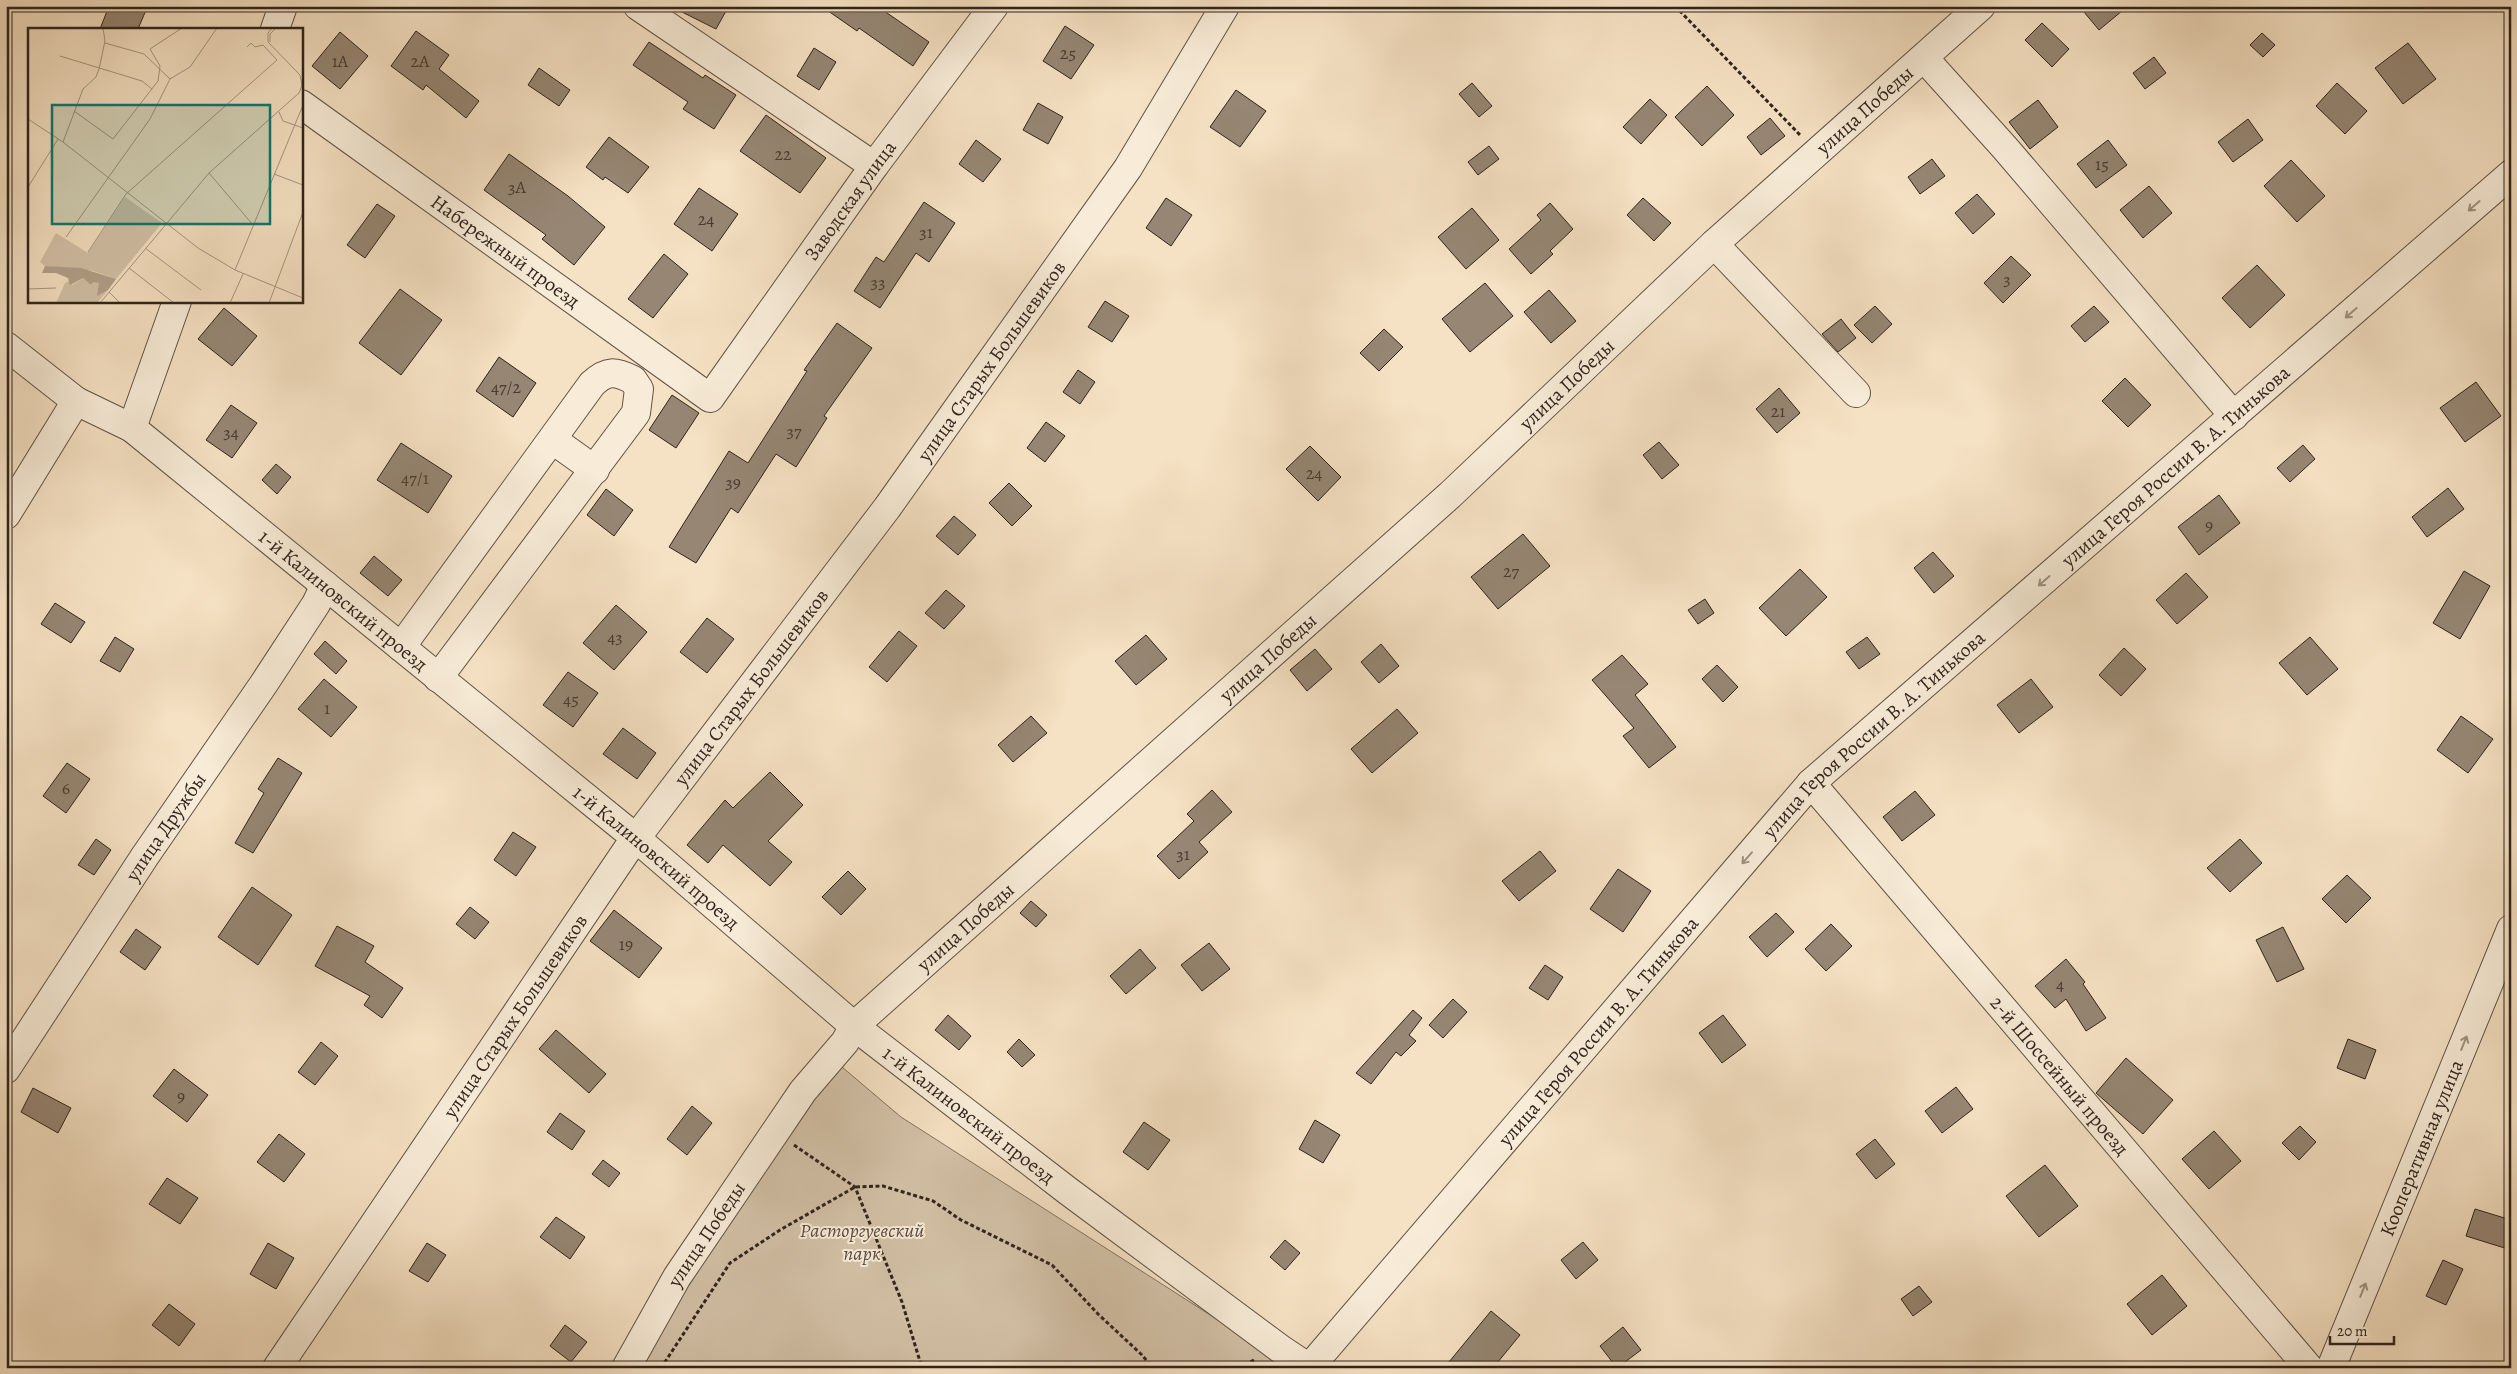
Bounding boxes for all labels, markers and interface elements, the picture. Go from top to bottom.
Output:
inset map [28,28,302,302]
house number: 25 [1060,41,1076,65]
house number: 1А [332,49,349,73]
house number: 2А [410,49,430,73]
street label: улица Победы [1810,60,1919,161]
street label: Заводская улица [798,134,903,266]
house number: 22 [774,142,792,166]
house number: 15 [2095,152,2109,176]
house number: 3А [508,175,526,199]
street label: Набережный проезд [425,189,586,315]
one-way arrow [2468,201,2481,212]
house number: 24 [698,207,714,231]
house number: 31 [919,220,933,244]
street label: улица Старых Большевиков [911,255,1072,468]
house number: 3 [2003,267,2011,291]
house number: 33 [871,270,885,294]
one-way arrow [2345,307,2358,319]
street label: улица Победы [1513,333,1620,437]
street label: улица Героя России В. А. Тинькова [2055,359,2296,574]
house number: 47/2 [491,375,522,399]
house number: 21 [1771,399,1785,423]
house number: 37 [786,419,802,443]
house number: 34 [223,420,239,444]
house number: 24 [1306,461,1322,485]
house number: 47/1 [401,466,429,490]
house number: 39 [725,470,741,494]
house number: 9 [2205,513,2213,537]
street label: 1-й Калиновский проезд [253,524,434,678]
house number: 27 [1503,559,1519,583]
one-way arrow [2038,575,2051,586]
street label: улица Старых Большевиков [667,583,835,792]
street label: улица Победы [1213,607,1323,709]
street label: улица Героя России В. А. Тинькова [1756,624,1992,845]
house number: 43 [607,625,623,649]
house number: 45 [563,687,579,711]
house number: 1 [324,696,330,720]
street label: улица Дружбы [119,767,213,887]
house number: 6 [62,776,70,800]
street label: 1-й Калиновский проезд [567,779,746,936]
house number: 31 [1176,842,1190,866]
one-way arrow [1741,852,1753,865]
street label: улица Победы [910,877,1020,978]
street label: улица Старых Большевиков [436,909,594,1124]
street label: улица Героя России В. А. Тинькова [1492,910,1705,1153]
house number: 19 [619,932,633,956]
house number: 4 [2056,972,2064,996]
street label: 2-й Шоссейный проезд [1984,990,2135,1161]
one-way arrow [2460,1036,2470,1051]
street label: 1-й Калиновский проезд [877,1040,1061,1190]
street label: Кооперативная улица [2374,1055,2470,1240]
house number: 9 [177,1084,185,1108]
street label: улица Победы [661,1176,752,1293]
park label: Расторгуевский парк [800,1217,924,1267]
one-way arrow [2359,1283,2368,1298]
scale bar [2330,1314,2393,1346]
text: 20 m [2337,1321,2368,1341]

